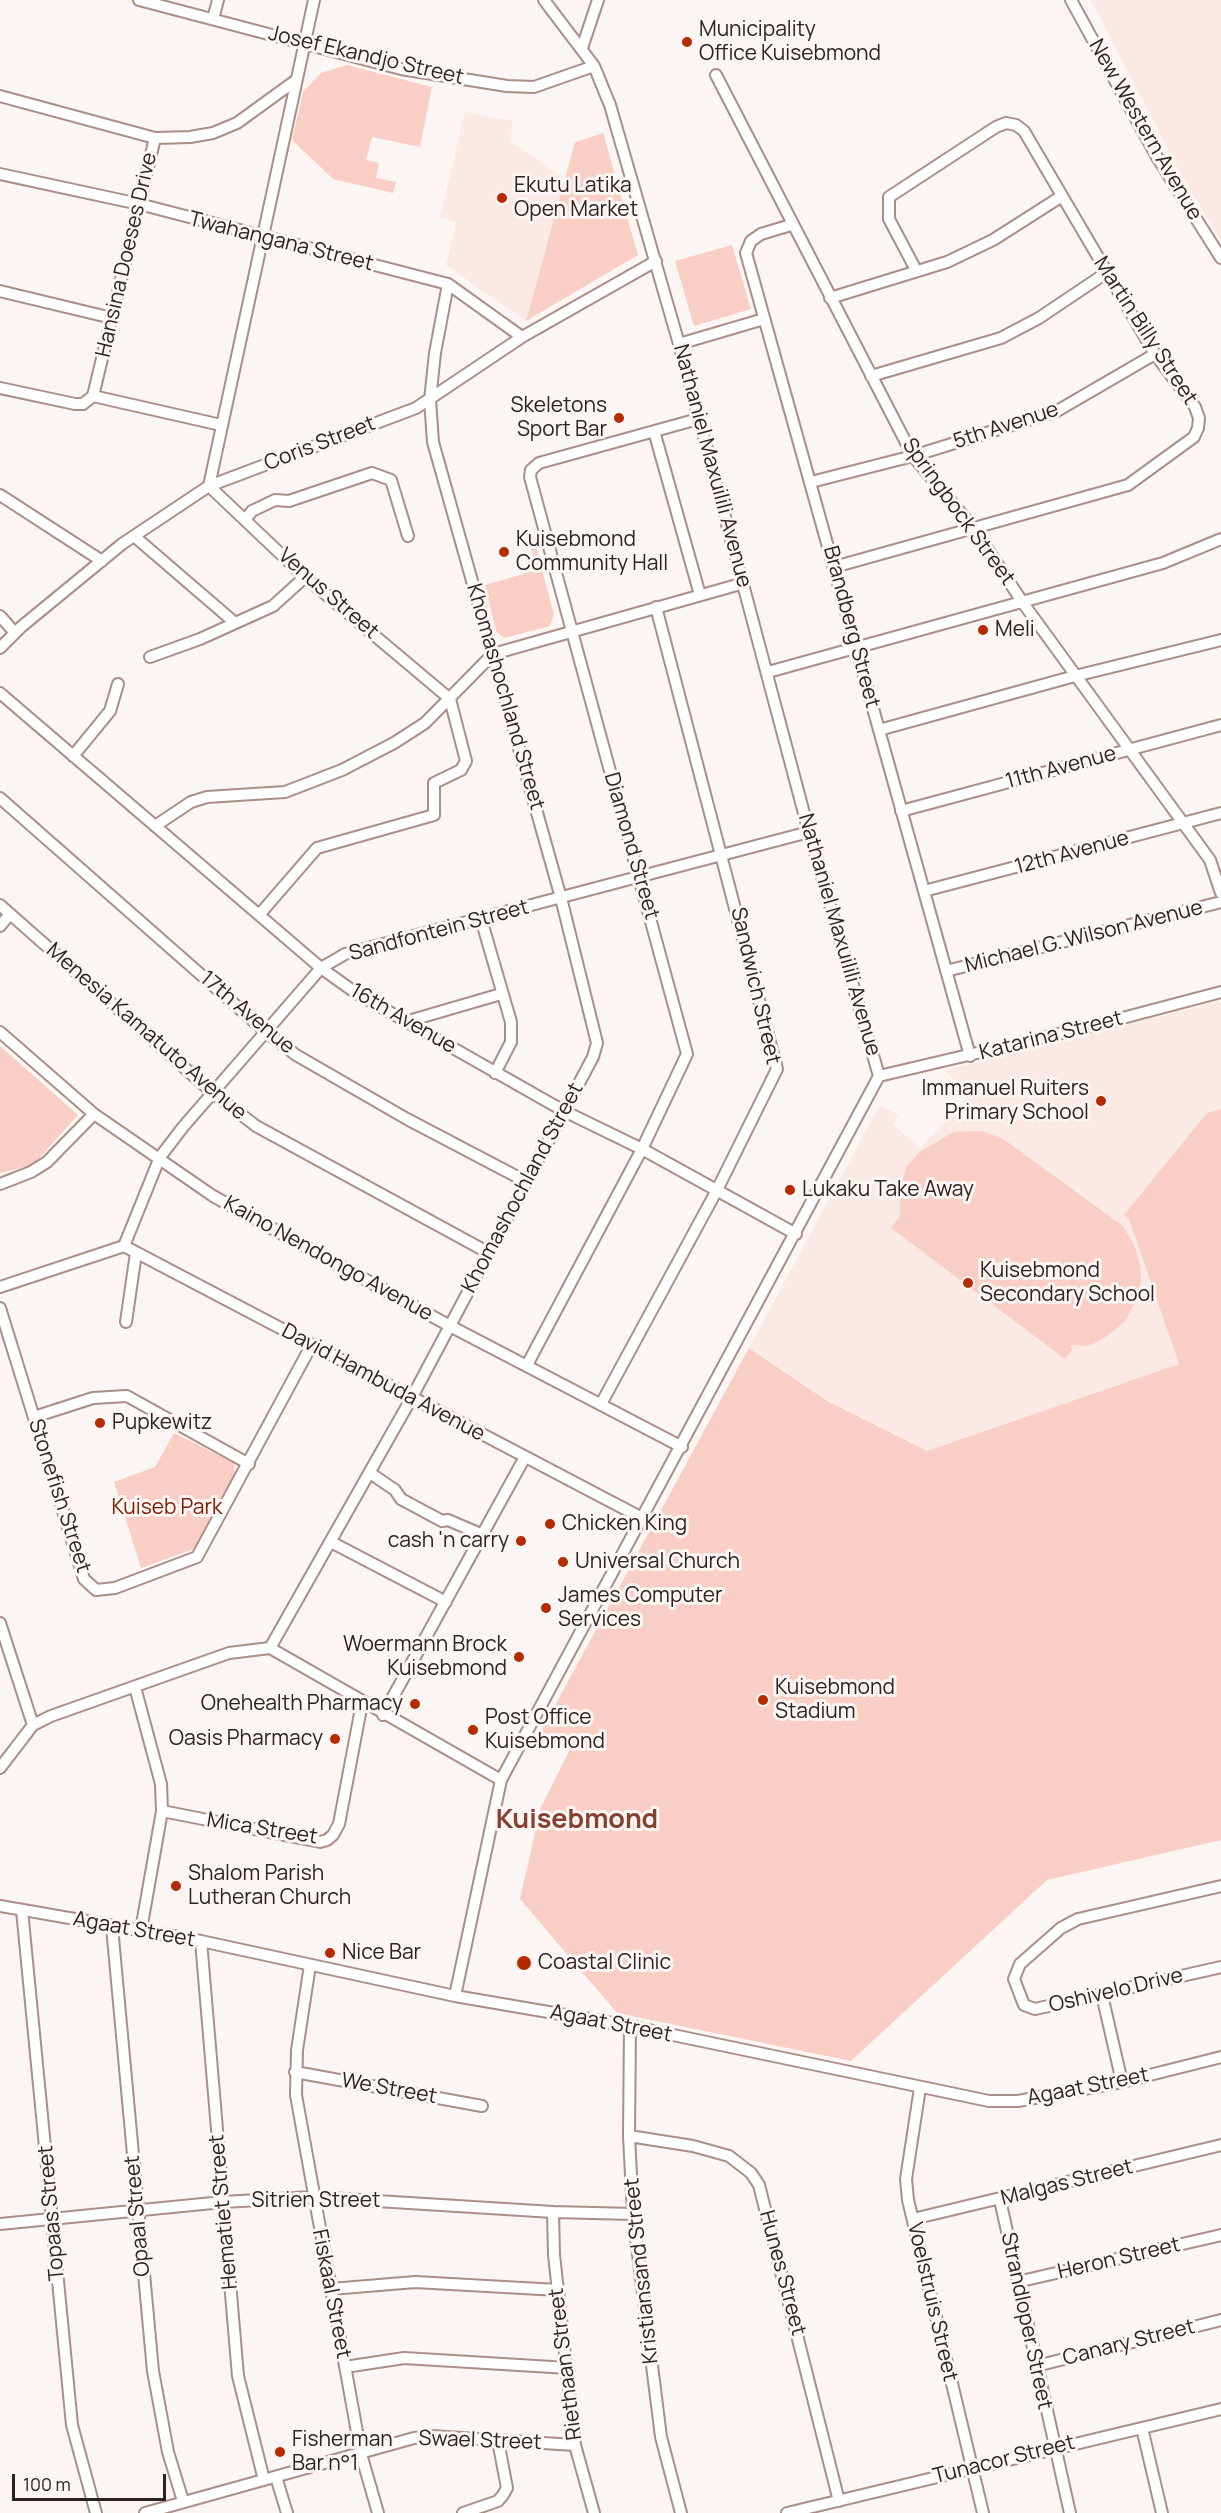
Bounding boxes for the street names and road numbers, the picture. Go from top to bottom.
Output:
street label: Josef Ekandjo Street [266,21,466,91]
street label: New Western Avenue [1083,35,1207,225]
street label: Hansina Doeses Drive [91,150,163,360]
street label: Twahangana Street [186,207,376,277]
street label: Martin Billy Street [1088,252,1202,410]
street label: Nathaniel Maxuilili Avenue [667,342,757,590]
street label: 5th Avenue [950,397,1062,455]
street label: Coris Street [261,411,379,477]
street label: Springbock Street [896,434,1020,590]
street label: Venus Street [272,543,384,645]
street label: Brandberg Street [817,543,885,711]
street label: Khomashochland Street [461,581,549,813]
street label: 11th Avenue [1003,741,1119,795]
street label: Diamond Street [598,770,664,922]
street label: Nathaniel Maxuilili Avenue [792,811,886,1059]
street label: 12th Avenue [1012,826,1132,880]
street label: Sandfontein Street [346,895,532,967]
street label: Michael G. Wilson Avenue [963,895,1205,979]
street label: Sandwich Street [725,905,785,1067]
street label: Menesia Kamatuto Avenue [41,938,251,1126]
street label: 17th Avenue [195,966,299,1060]
street label: 16th Avenue [346,979,460,1059]
street label: Katarina Street [977,1006,1125,1066]
street label: Khomashochland Street [457,1079,589,1297]
street label: Kaino Nendongo Avenue [219,1191,437,1327]
street label: David Hambuda Avenue [277,1319,489,1447]
street label: Stonefish Street [22,1416,96,1576]
street label: Mica Street [205,1808,319,1850]
street label: Agaat Street [71,1907,197,1953]
street label: Oshivelo Drive [1047,1963,1185,2019]
street label: Agaat Street [548,2000,674,2048]
street label: Agaat Street [1025,2063,1151,2111]
street label: We Street [339,2068,439,2110]
street label: Hematiet Street [205,2133,243,2291]
street label: Topaas Street [34,2144,70,2282]
street label: Opaal Street [120,2154,156,2278]
street label: Malgas Street [998,2154,1136,2212]
street label: Kristiansand Street [620,2177,664,2365]
street label: Sitrien Street [251,2188,381,2214]
street label: Hunes Street [753,2208,811,2338]
street label: Voelstruis Street [901,2220,963,2384]
street label: Fiskaal Street [306,2227,356,2361]
street label: Strandloper Street [995,2230,1057,2412]
street label: Heron Street [1055,2233,1183,2285]
street label: Riethaan Street [544,2287,588,2441]
street label: Canary Street [1060,2314,1198,2372]
street label: Swael Street [418,2426,542,2456]
street label: Tunacor Street [930,2430,1078,2490]

